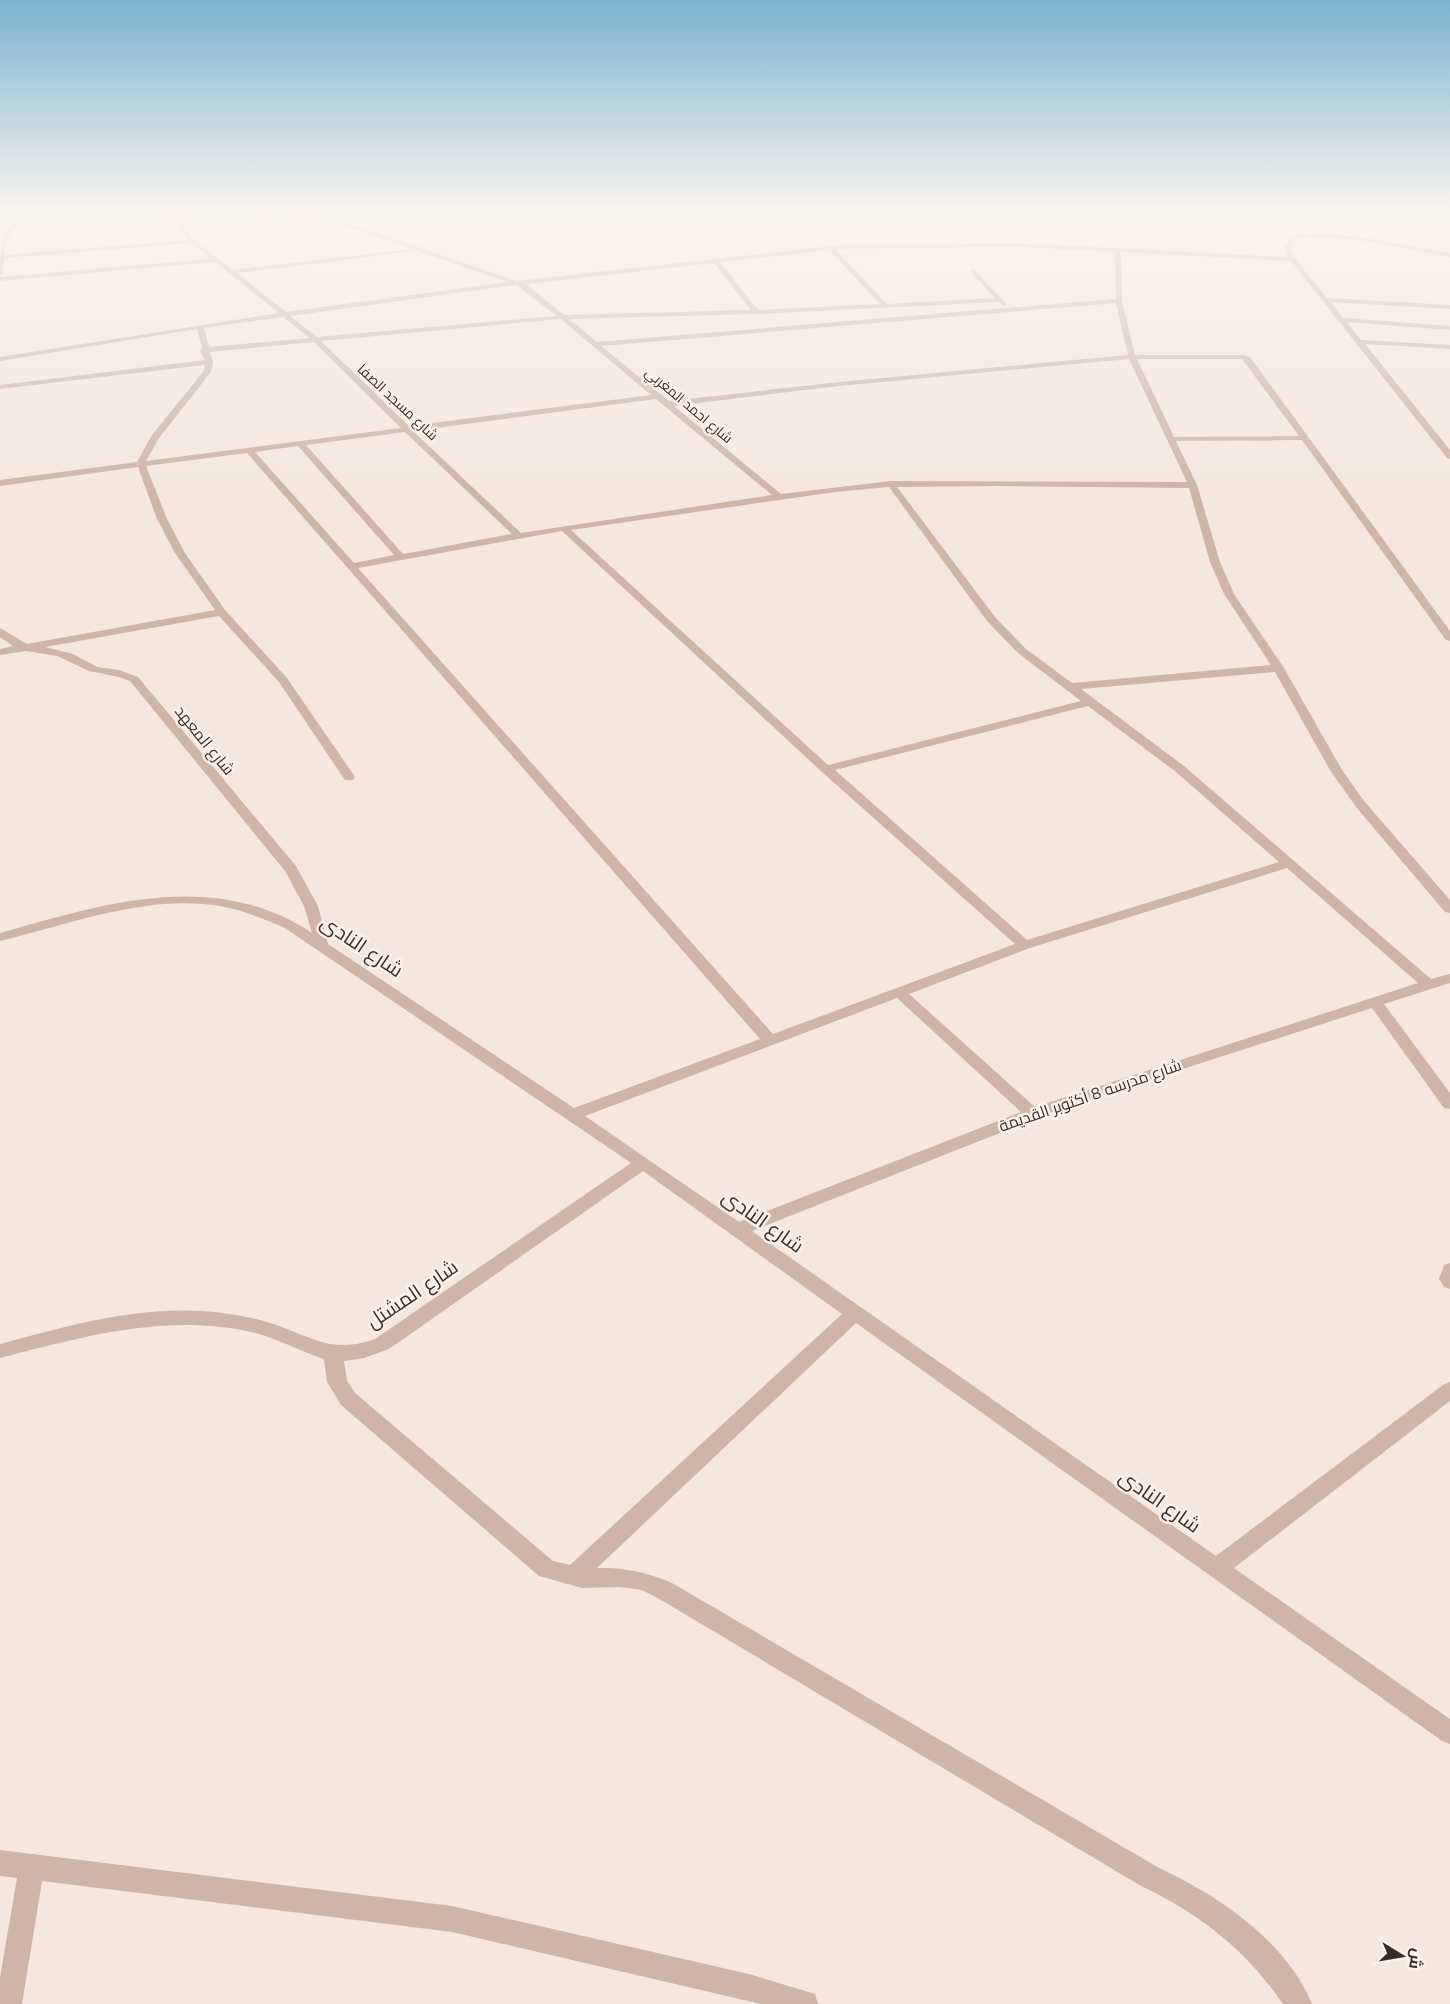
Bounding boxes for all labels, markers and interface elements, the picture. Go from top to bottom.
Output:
street label: شارع مسجد الصفا [353,360,442,445]
street label: شارع احمد المغربي [640,363,737,449]
street label: شارع المعهد [169,701,239,780]
street label: شارع النادى [315,909,408,984]
street label: شارع مدرسه 8 أكتوبر القديمة [996,1054,1185,1138]
street label: شارع النادى [716,1183,809,1259]
street label: شارع المشتل [361,1254,463,1335]
street label: شارع النادى [1113,1463,1206,1539]
north arrow [1372,1926,1432,1986]
text: ش [1403,1946,1428,1971]

